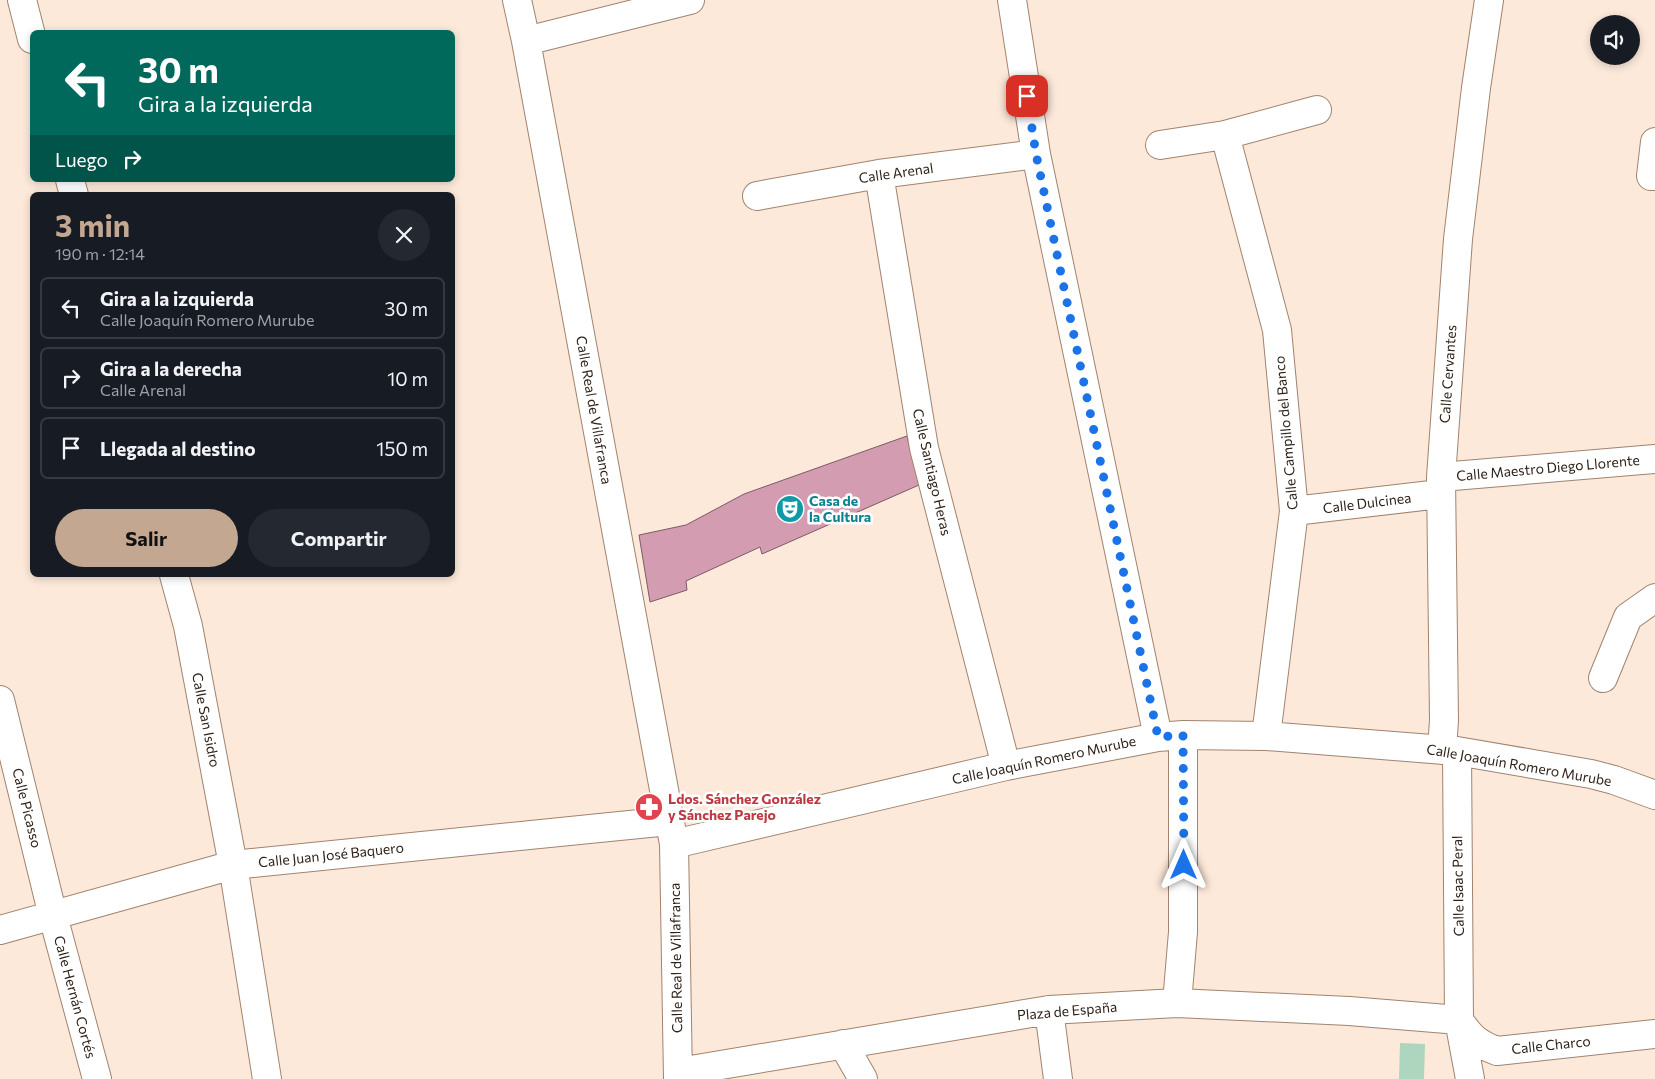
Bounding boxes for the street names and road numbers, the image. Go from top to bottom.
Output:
street label: Calle Arenal [857,159,934,186]
street label: Calle Cervantes [1436,324,1459,424]
street label: Calle Real de Villafranca [573,334,616,485]
street label: Calle Campillo del Banco [1270,355,1301,511]
street label: Calle Santiago Heras [910,407,955,537]
street label: Calle Maestro Diego Llorente [1456,451,1640,484]
street label: Calle Dulcinea [1322,489,1412,516]
street label: Calle San Isidro [189,671,224,769]
street label: Calle Joaquín Romero Murube [950,732,1137,787]
street label: Calle Joaquín Romero Murube [1425,740,1613,789]
street label: Calle Picasso [9,766,46,850]
street label: Calle Isaac Peral [1448,835,1467,937]
street label: Calle Juan José Baquero [257,838,405,871]
street label: Calle Real de Villafranca [666,883,685,1033]
street label: Calle Hernán Cortés [51,934,100,1060]
street label: Plaza de España [1016,998,1118,1023]
street label: Calle Charco [1510,1032,1591,1057]

